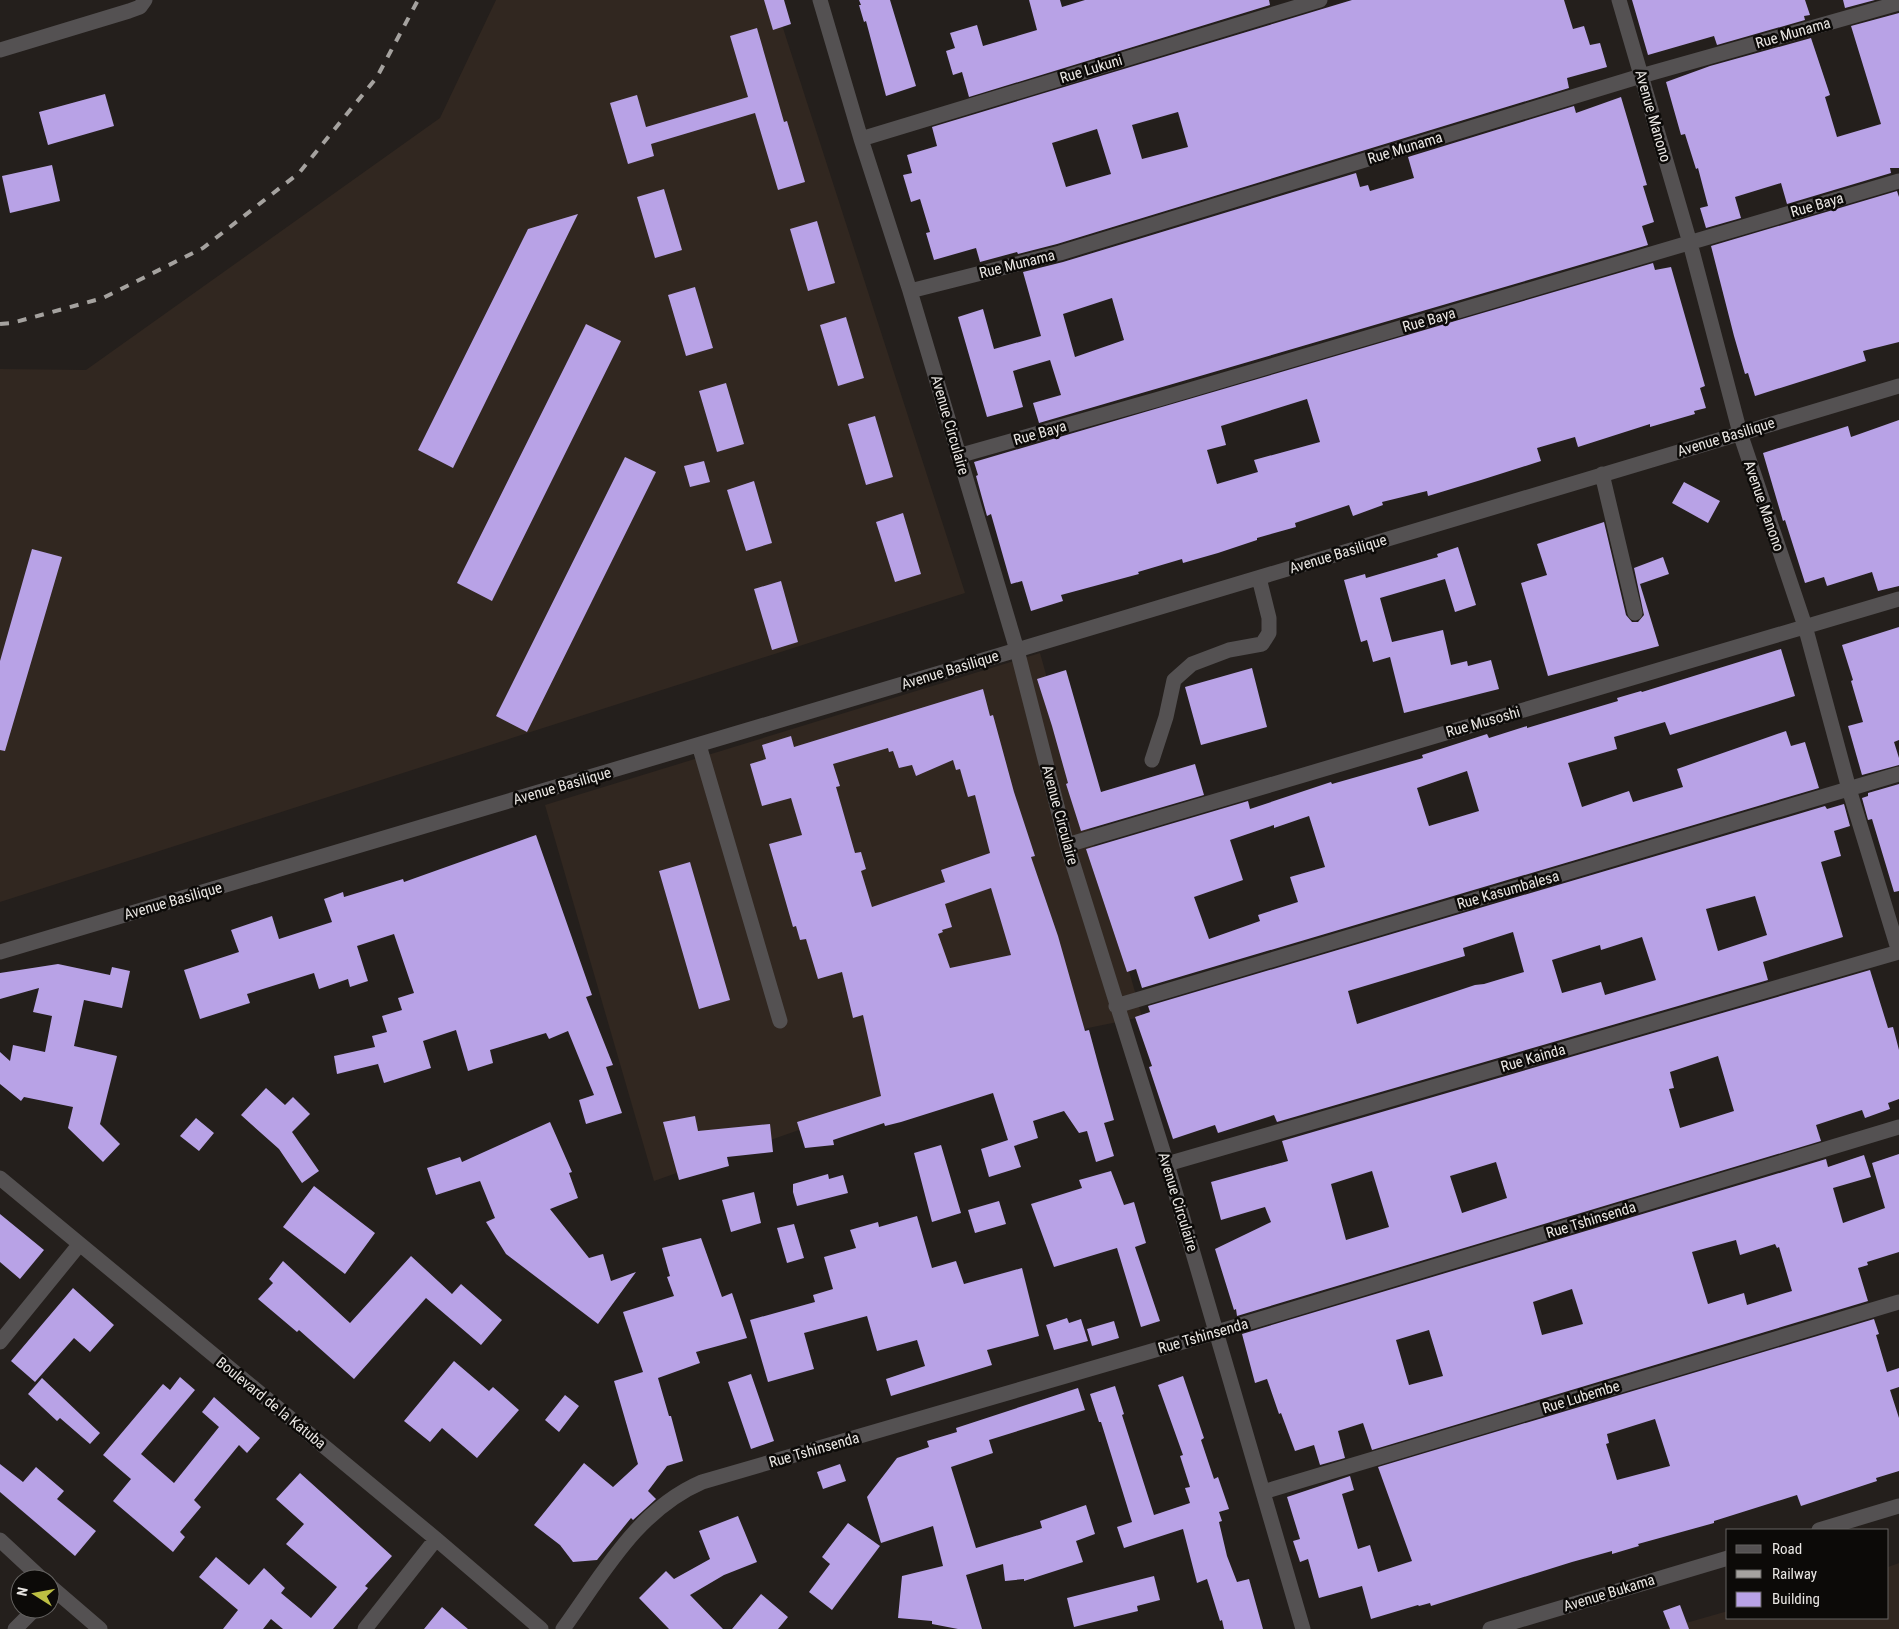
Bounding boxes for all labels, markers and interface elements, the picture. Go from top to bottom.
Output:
street label: Rue Munama [1753,14,1833,52]
street label: Rue Lukuni [1058,51,1124,87]
street label: Avenue Manono [1631,68,1675,164]
street label: Rue Munama [1365,128,1445,168]
street label: Rue Baya [1788,189,1846,221]
street label: Rue Munama [977,246,1057,282]
street label: Rue Baya [1400,304,1458,336]
street label: Avenue Circulaire [927,373,973,477]
street label: Avenue Basilique [1675,414,1777,460]
street label: Rue Baya [1011,417,1069,449]
street label: Avenue Manono [1740,458,1788,554]
street label: Avenue Basilique [1287,531,1389,577]
street label: Avenue Basilique [899,647,1001,693]
street label: Rue Musoshi [1444,703,1522,741]
street label: Avenue Basilique [511,763,613,809]
street label: Avenue Circulaire [1038,763,1082,867]
street label: Rue Kasumbalesa [1455,867,1561,913]
street label: Avenue Basilique [122,878,224,924]
street label: Rue Kainda [1499,1040,1567,1076]
street label: Avenue Circulaire [1154,1150,1202,1254]
street label: Rue Tshinsenda [1544,1198,1638,1242]
street label: Rue Tshinsenda [1156,1315,1250,1357]
street label: Boulevard de la Katuba [213,1353,329,1453]
street label: Rue Lubembe [1540,1377,1622,1417]
street label: Rue Tshinsenda [767,1429,861,1471]
legend [1726,1529,1889,1619]
text: Road [1772,1540,1802,1558]
text: Railway [1772,1565,1817,1583]
north arrow [10,1569,60,1619]
street label: Avenue Bukama [1561,1571,1657,1615]
text: N [14,1586,31,1597]
text: Building [1772,1590,1820,1608]

